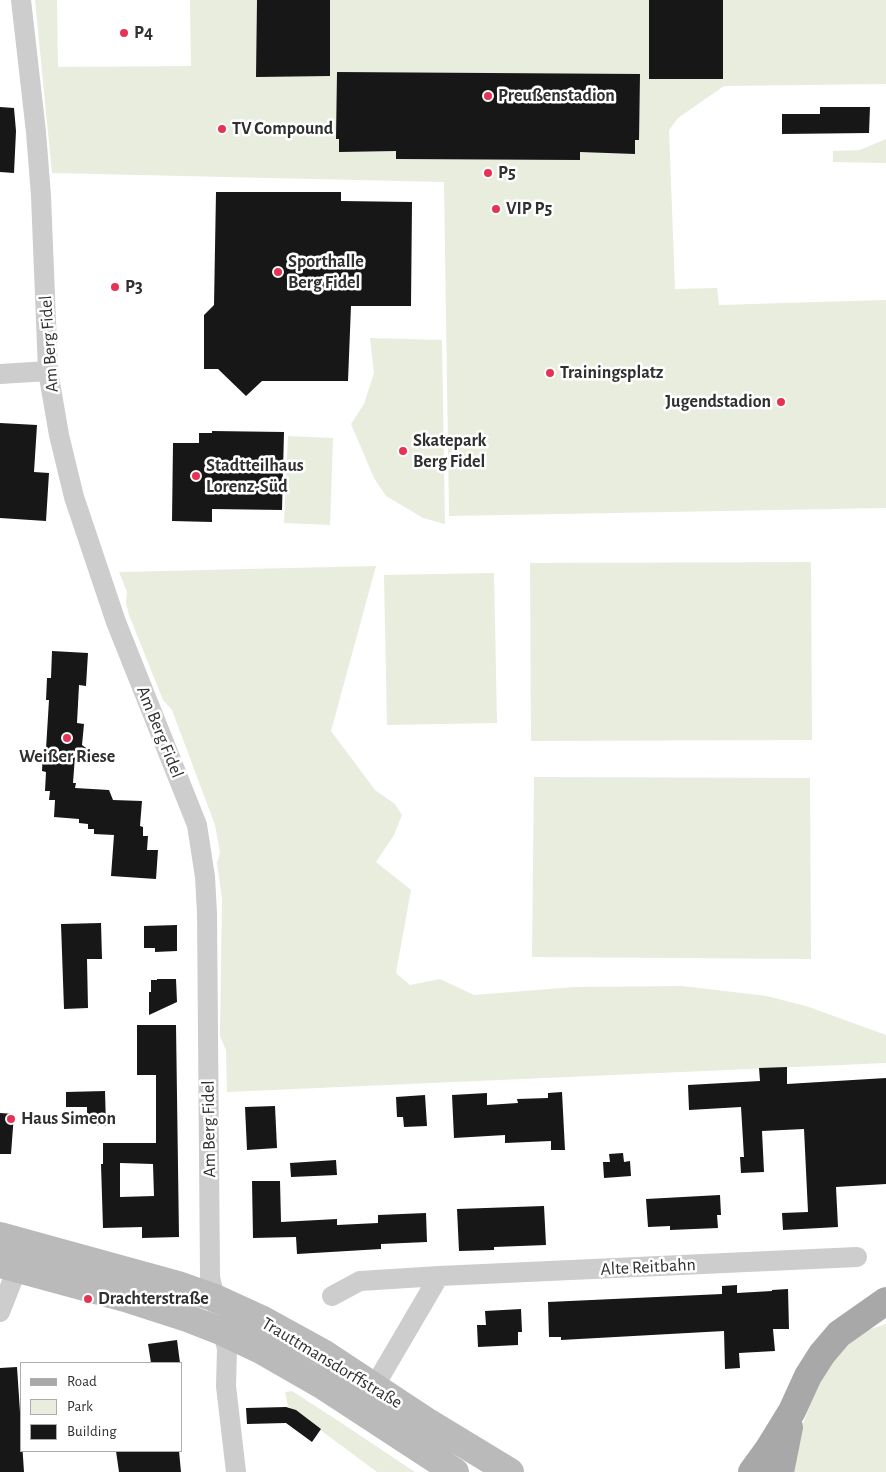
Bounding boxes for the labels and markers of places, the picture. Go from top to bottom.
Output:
place label: P4 [134,22,153,44]
marker: P4 [118,27,130,39]
place label: Preußenstadion [498,85,615,107]
marker: Preußenstadion [482,90,494,102]
place label: TV Compound [232,118,333,140]
marker: TV Compound [216,123,228,135]
place label: P5 [498,162,516,184]
marker: P5 [482,167,494,179]
place label: VIP P5 [506,198,552,220]
marker: VIP P5 [490,203,502,215]
place label: Sporthalle Berg Fidel [288,251,364,294]
marker: Sporthalle Berg Fidel [272,266,284,278]
place label: P3 [125,276,143,298]
marker: P3 [109,281,121,293]
place label: Trainingsplatz [560,362,663,384]
marker: Trainingsplatz [544,367,556,379]
place label: Jugendstadion [665,391,771,413]
marker: Jugendstadion [775,396,787,408]
place label: Skatepark Berg Fidel [413,430,486,472]
marker: Skatepark Berg Fidel [397,445,409,457]
place label: Stadtteilhaus Lorenz-Süd [206,455,304,498]
marker: Stadtteilhaus Lorenz-Süd [190,470,202,482]
marker: Weißer Riese [61,732,73,744]
place label: Weißer Riese [19,746,115,768]
place label: Haus Simeon [21,1108,116,1130]
marker: Haus Simeon [5,1113,17,1125]
place label: Drachterstraße [98,1288,209,1310]
marker: Drachterstraße [82,1293,94,1305]

